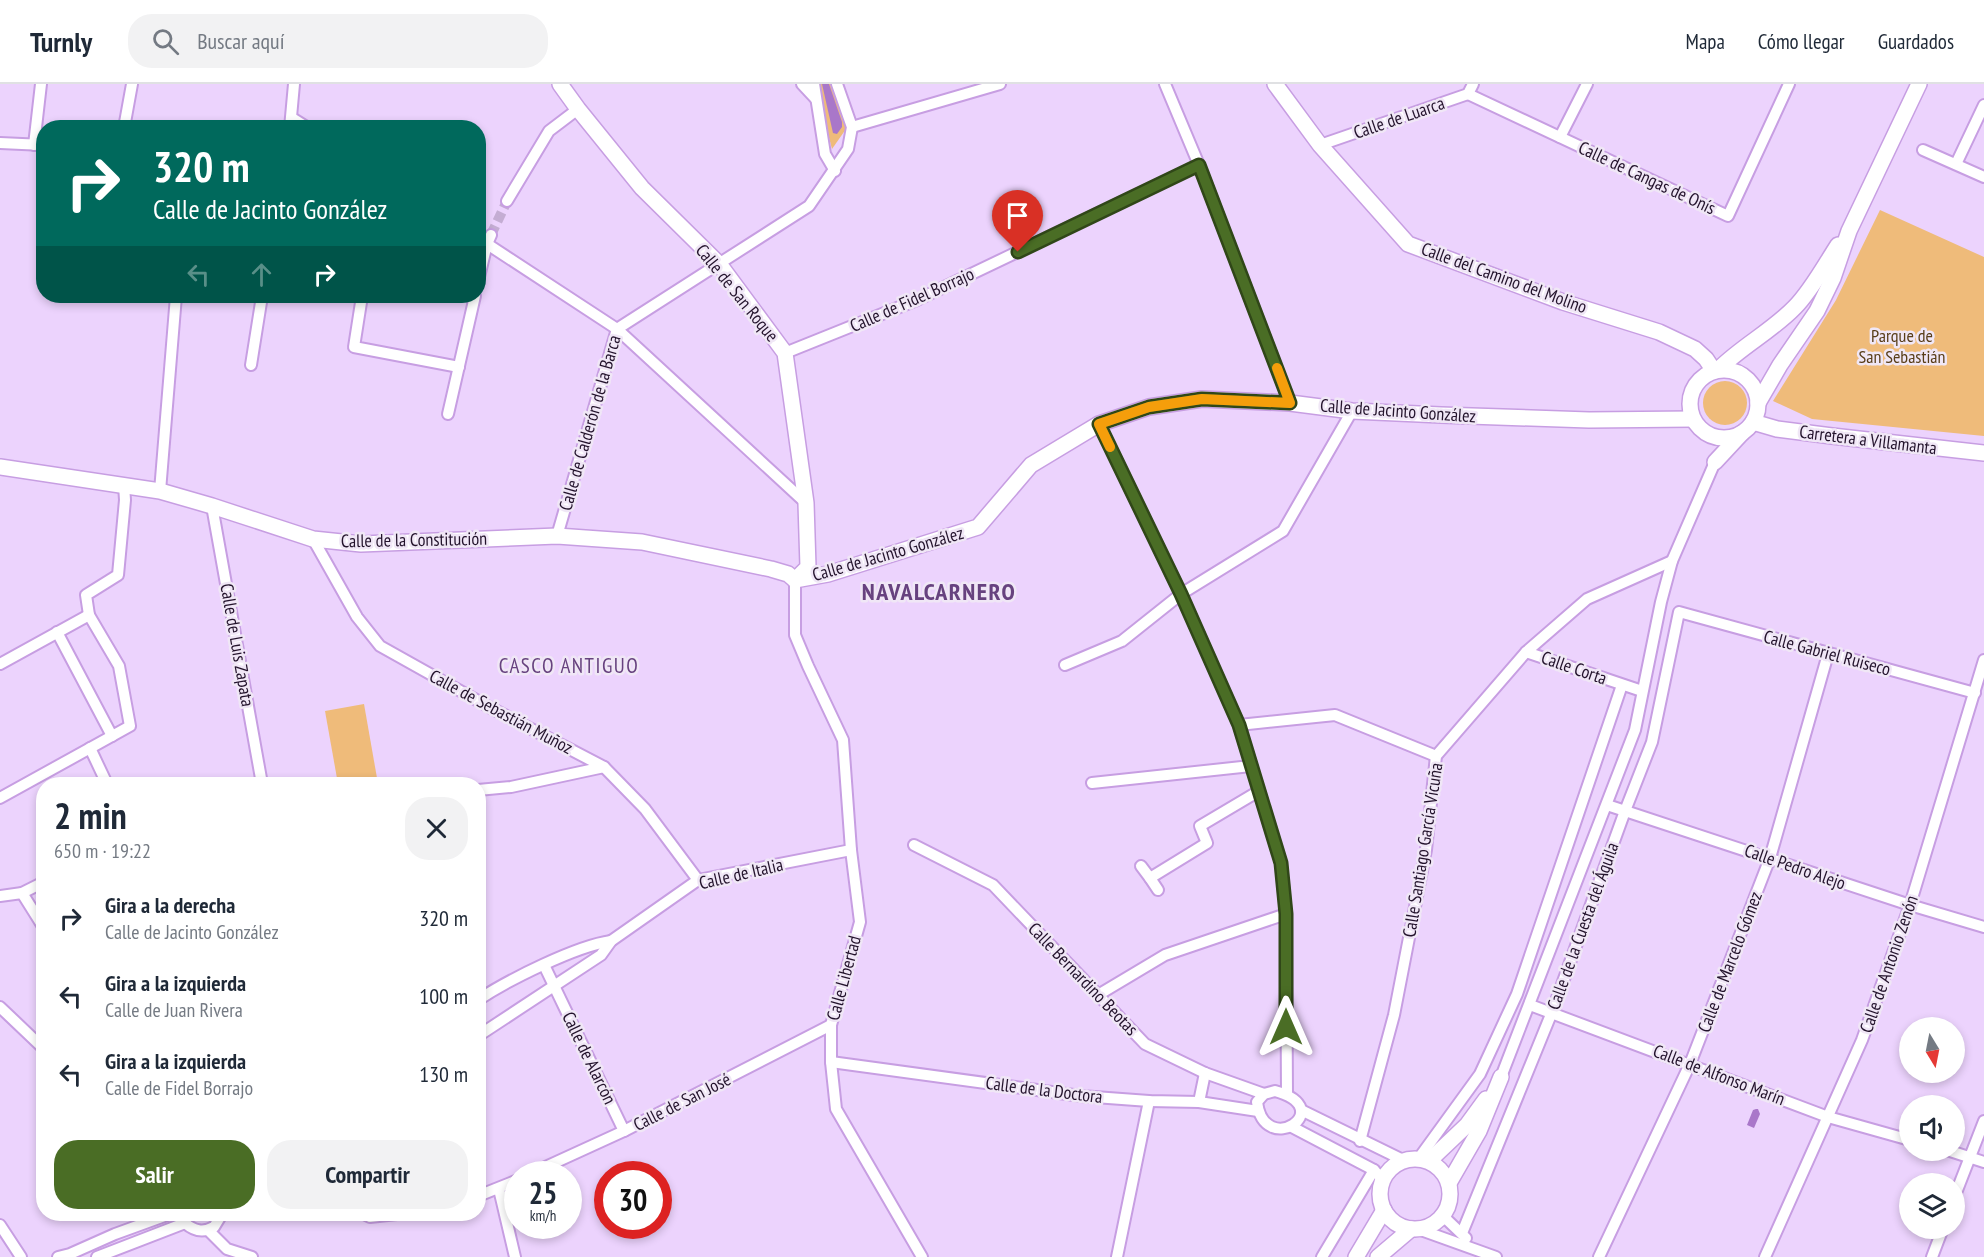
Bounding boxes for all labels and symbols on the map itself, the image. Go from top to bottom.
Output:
street label: Calle de Luarca [1350,91,1447,144]
street label: Calle de Cangas de Onís [1575,136,1719,219]
pin [992,190,1043,252]
street label: Calle del Camino del Molino [1418,237,1590,318]
street label: Calle de San Roque [691,239,784,346]
street label: Calle de Fidel Borrajo [846,262,978,337]
park label: Parque de San Sebastián [1859,324,1945,368]
street label: Calle de Calderón de la Barca [553,332,626,513]
street label: Calle de Jacinto González [1319,394,1477,427]
street label: Carretera a Villamanta [1798,420,1938,459]
street label: Calle de Jacinto González [810,521,966,586]
street label: Calle de la Constitución [341,527,487,552]
district label: NAVALCARNERO [862,576,1016,607]
street label: Calle de Luis Zapata [215,582,260,708]
street label: Calle Gabriel Ruiseco [1761,625,1893,681]
street label: Calle Corta [1538,646,1610,689]
district label: CASCO ANTIGUO [499,652,639,679]
street label: Calle de Sebastián Muñoz [426,664,577,759]
street label: Calle Santiago García Vicuña [1397,761,1448,939]
street label: Calle Pedro Alejo [1742,838,1849,895]
street label: Calle de la Cuesta del Águila [1542,839,1623,1013]
street label: Calle de Italia [697,853,785,894]
street label: Calle de Marcelo Gómez [1692,888,1767,1035]
street label: Calle de Antonio Zenón [1854,892,1923,1036]
street label: Calle Bernardino Beotas [1023,917,1143,1040]
street label: Calle Libertad [821,933,866,1023]
position arrow [1254,995,1318,1059]
street label: Calle de Alarcón [557,1008,622,1108]
north arrow [1899,1017,1965,1083]
street label: Calle de Alfonso Marín [1650,1039,1788,1110]
street label: Calle de San José [629,1067,734,1136]
street label: Calle de la Doctora [984,1071,1104,1108]
speed limit sign: 30 [594,1161,672,1239]

